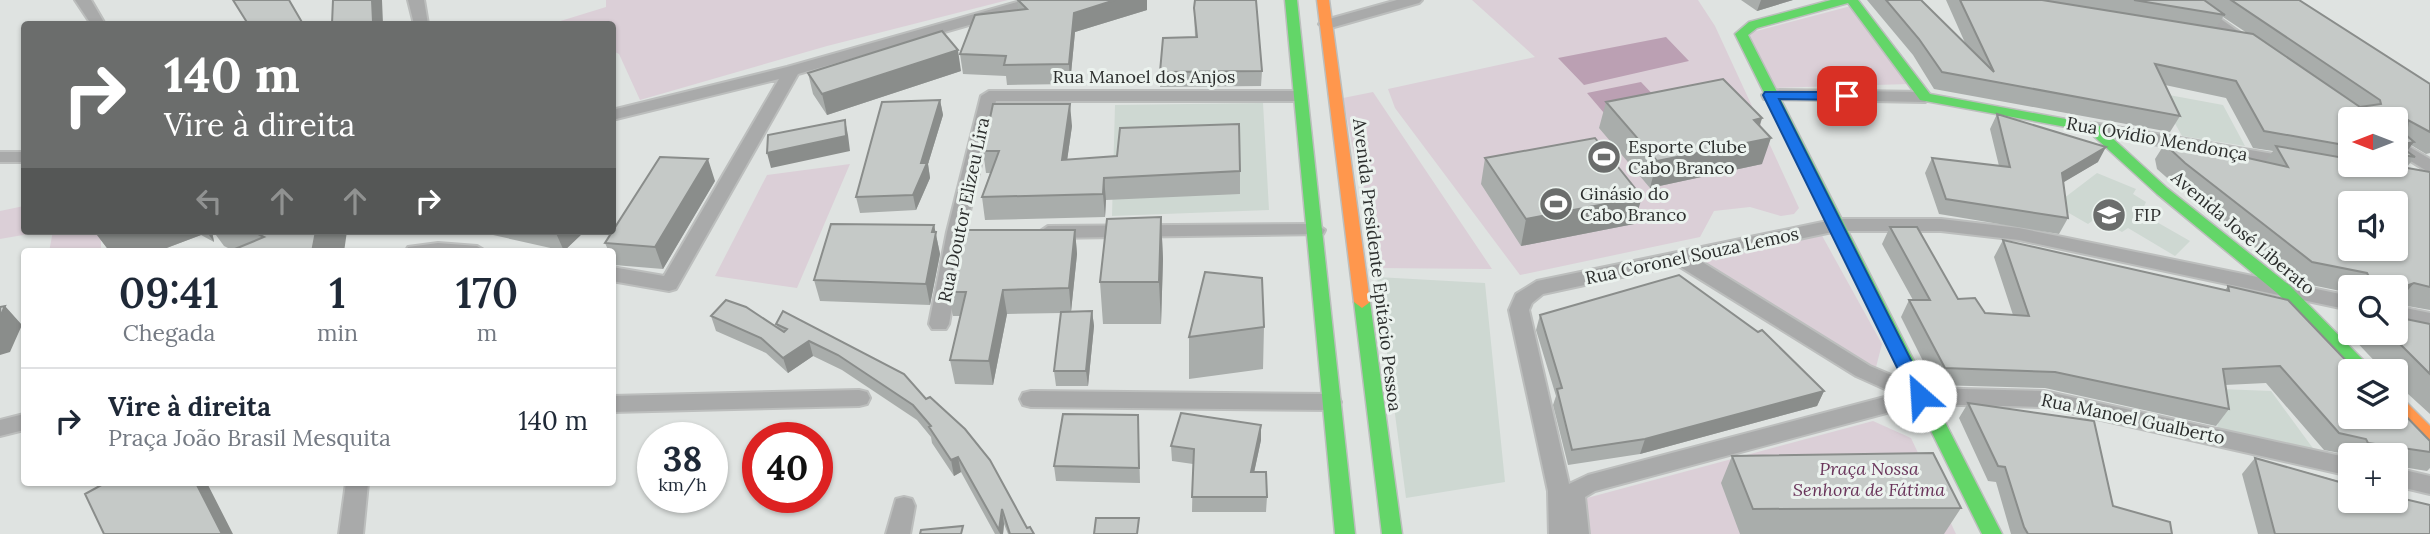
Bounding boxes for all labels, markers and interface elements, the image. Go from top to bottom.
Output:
text: 140 m [164,43,300,105]
icon: right [49,49,140,140]
street label: Rua Manoel dos Anjos [1053,65,1235,88]
pin [1817,66,1877,126]
icon: arrive [1828,77,1866,115]
text: Vire à direita [164,104,355,145]
north arrow [2338,107,2408,177]
map controls [2338,107,2408,513]
street label: Rua Ovídio Mendonça [2065,111,2250,166]
street label: Rua Doutor Elizeu Lira [933,115,994,305]
street label: Avenida Presidente Epitácio Pessoa [1348,116,1407,413]
place label: Esporte Clube Cabo Branco [1628,135,1747,179]
sports icon: Esporte Clube Cabo Branco [1585,138,1623,176]
street label: Avenida José Liberato [2166,165,2320,299]
icon: left [190,182,228,220]
icon: ahead [263,182,301,220]
icon: ahead [336,182,374,220]
icon: right [409,182,447,220]
place label: Ginásio do Cabo Branco [1580,182,1687,226]
sports icon: Ginásio do Cabo Branco [1537,185,1575,223]
button: sound [2338,191,2408,261]
school or university icon: FIP [2090,196,2128,234]
place label: FIP [2134,203,2161,226]
street label: Rua Coronel Souza Lemos [1583,222,1801,289]
text: 09:41 [119,266,219,320]
text: 1 [329,266,346,320]
text: 170 [456,266,518,320]
button: search [2338,275,2408,345]
text: Chegada [123,318,215,347]
text: min [317,318,358,347]
text: m [477,318,497,347]
position arrow [1883,359,1957,433]
button: layers [2338,359,2408,429]
street label: Rua Manoel Gualberto [2039,388,2227,449]
text: Vire à direita [108,390,271,423]
icon: right [49,402,87,440]
text: 140 m [518,404,588,437]
speed limit sign: 40 [742,422,833,513]
text: Praça João Brasil Mesquita [108,423,391,452]
text: 38 [663,436,702,481]
button: + [2338,443,2408,513]
park label: Praça Nossa Senhora de Fátima [1793,457,1945,501]
text: km/h [658,473,707,496]

